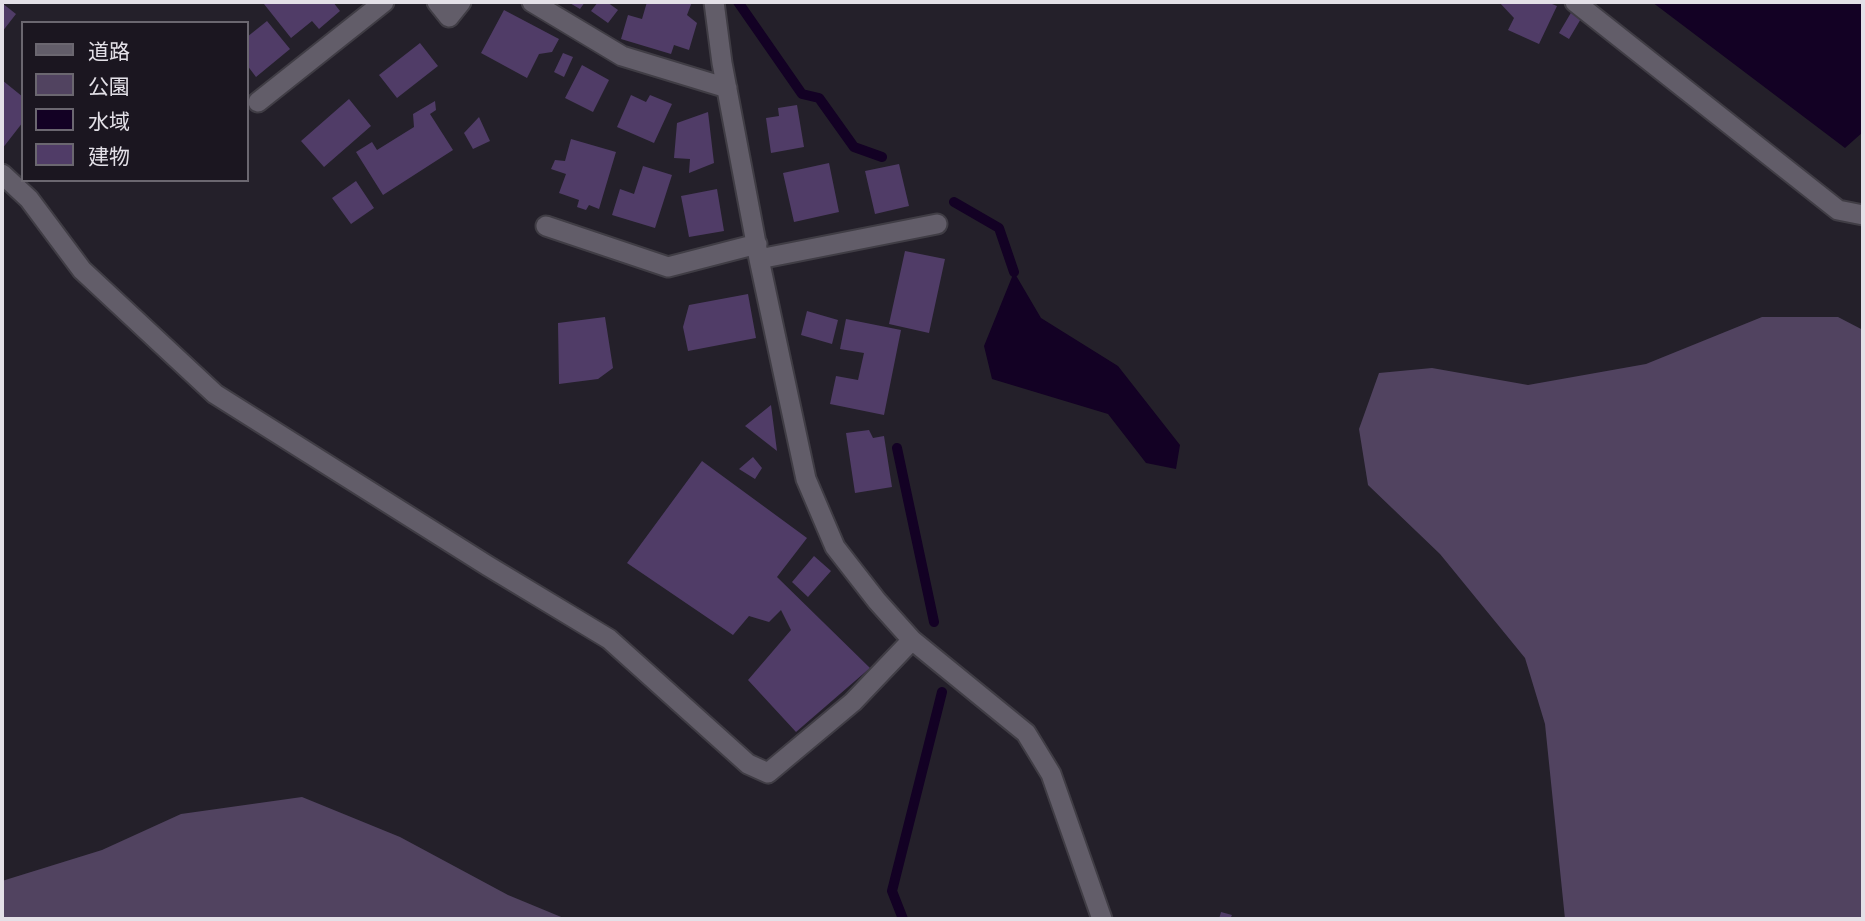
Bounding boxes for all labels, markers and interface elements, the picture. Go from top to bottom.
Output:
legend [21,21,248,182]
text: 道路 [88,39,130,63]
text: 公園 [88,74,130,98]
text: 水域 [88,109,130,133]
text: 建物 [88,144,130,168]

